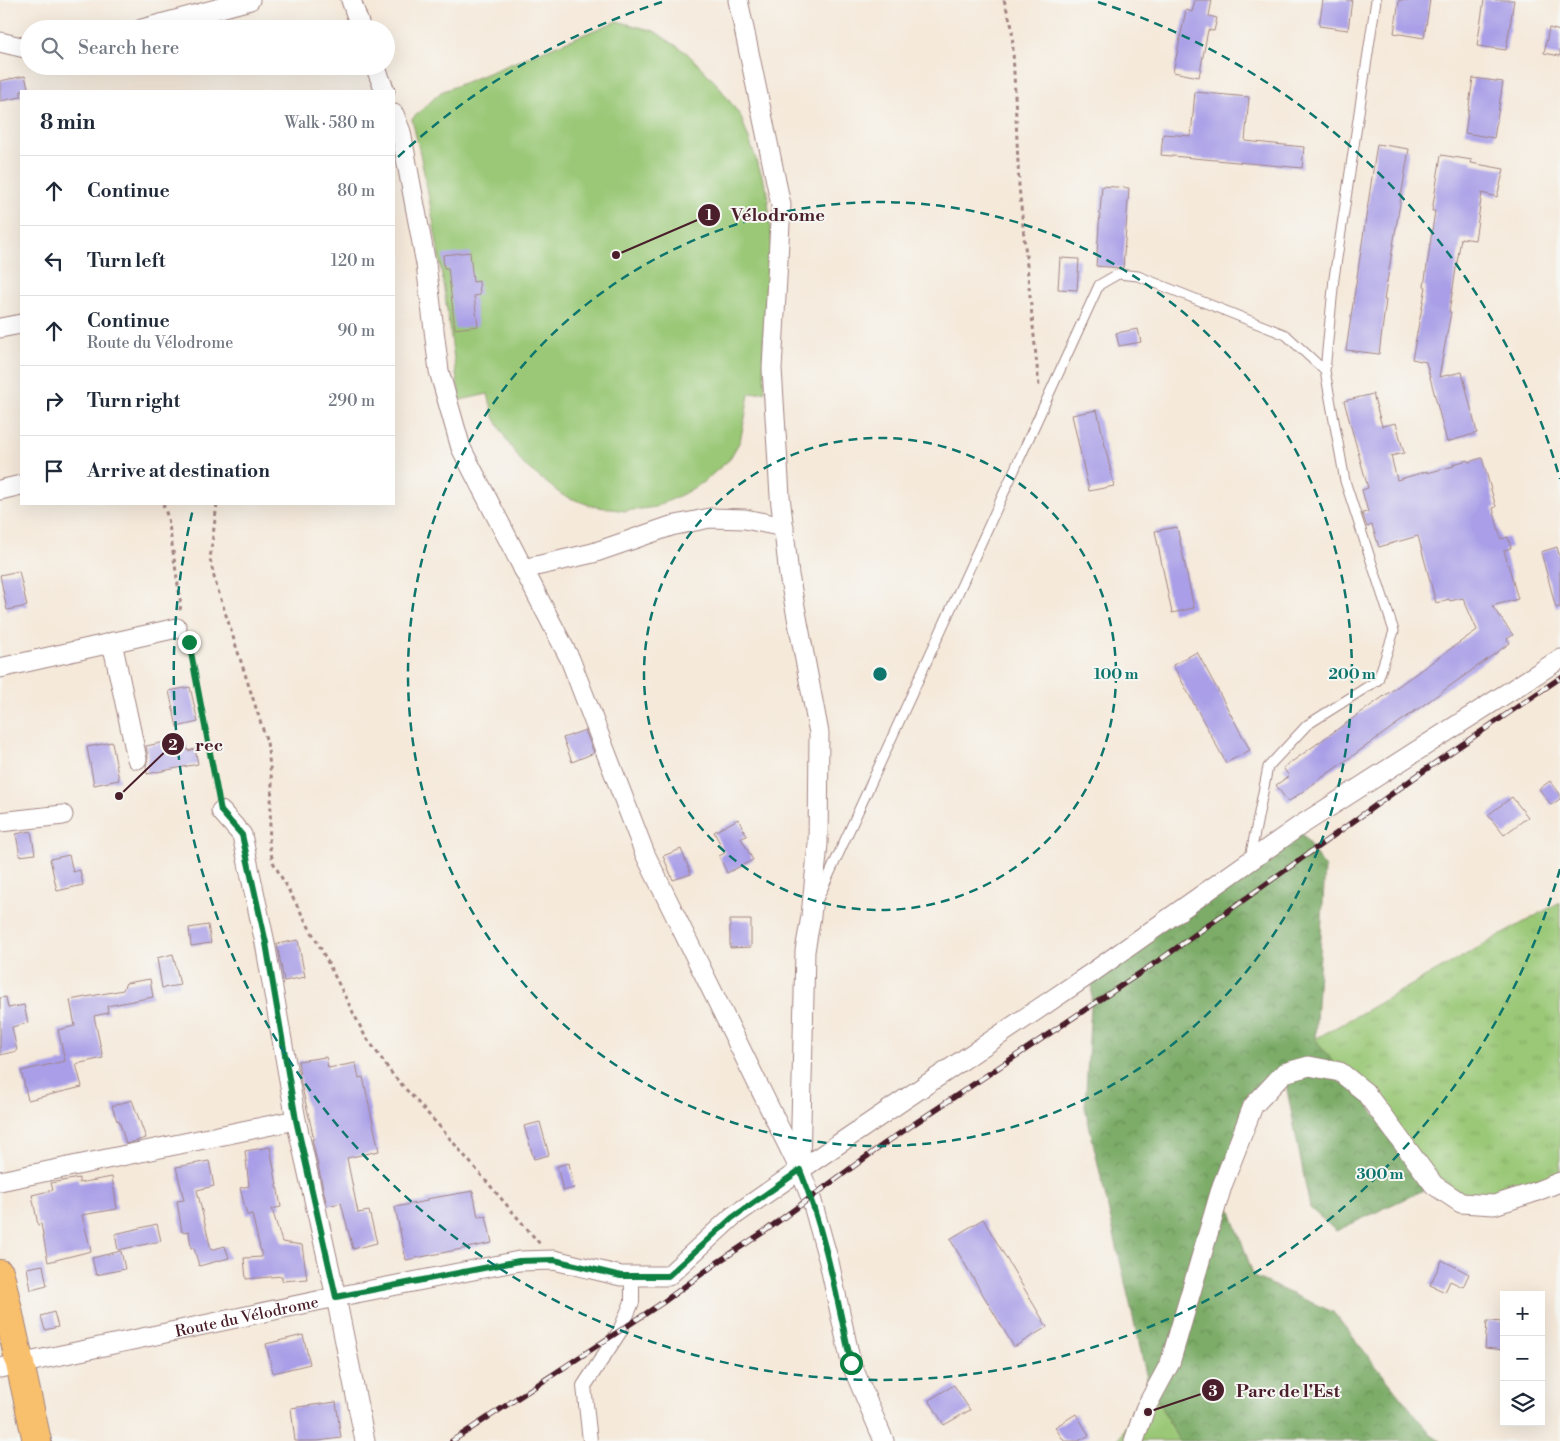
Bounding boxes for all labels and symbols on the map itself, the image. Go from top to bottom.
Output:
callout: Vélodrome [696,198,835,231]
text: Vélodrome [730,204,825,227]
text: 1 [705,206,713,225]
route end [178,631,201,654]
centre of rings [871,665,889,683]
text: 100 m [1094,665,1139,684]
text: 200 m [1328,665,1376,684]
callout: rec [160,728,233,761]
text: rec [195,734,223,757]
text: 2 [168,736,178,755]
text: 300 m [1357,1165,1404,1184]
street label: Route du Vélodrome [173,1292,320,1342]
route start [840,1352,863,1375]
callout: Parc de l'Est [1201,1374,1350,1407]
text: Parc de l'Est [1236,1380,1341,1403]
text: 3 [1208,1382,1218,1401]

